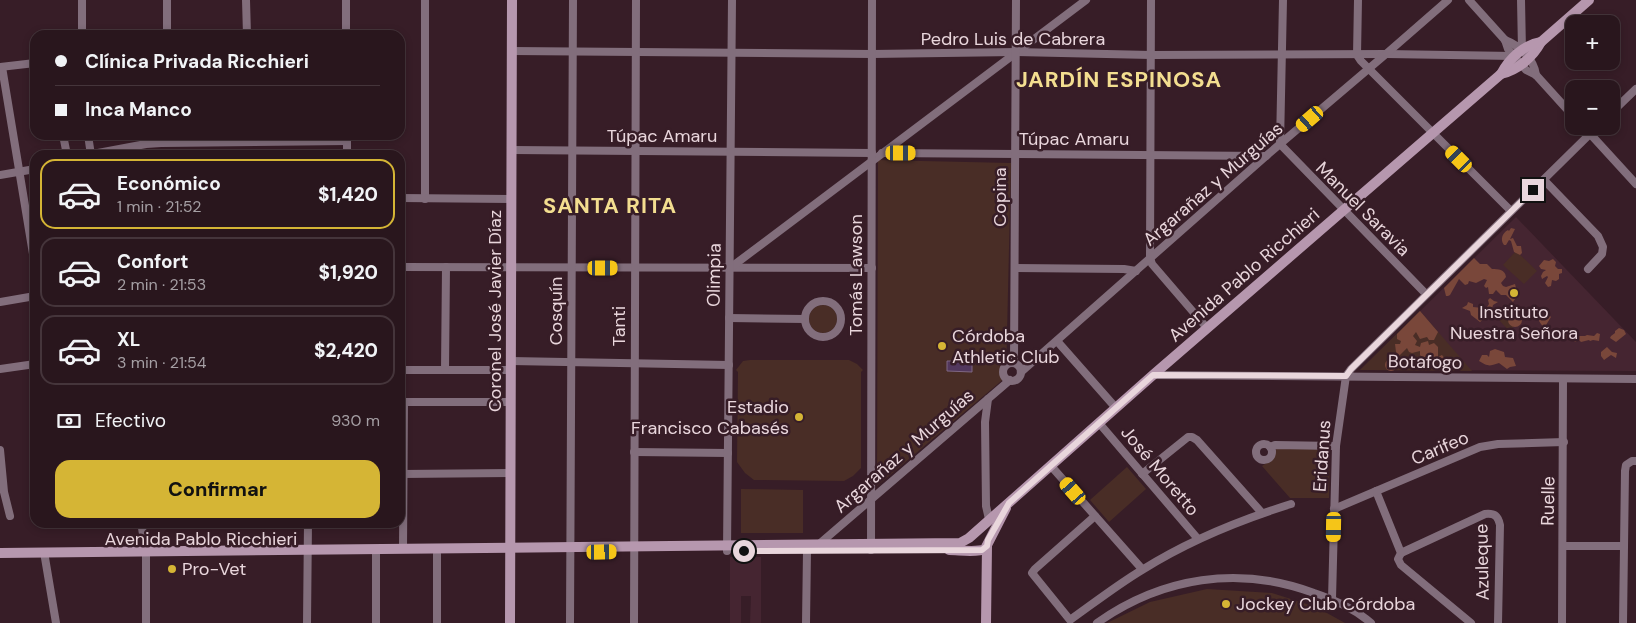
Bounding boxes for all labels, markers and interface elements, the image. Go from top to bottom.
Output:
map controls [1565,15,1620,135]
button: + [1565,15,1620,70]
street label: Pedro Luis de Cabrera [921,27,1105,51]
text: Clínica Privada Ricchieri [85,49,309,74]
district label: JARDÍN ESPINOSA [1016,65,1222,94]
button: − [1565,80,1620,135]
text: Inca Manco [85,97,192,122]
car [1293,103,1326,135]
street label: Argarañaz y Murguías [1138,117,1288,251]
street label: Túpac Amaru [607,124,717,148]
street label: Túpac Amaru [1019,127,1129,151]
car [1443,143,1474,175]
car [886,146,916,161]
street label: Manuel Saravia [1310,156,1416,262]
street label: Copina [988,167,1012,227]
text: Económico [117,171,221,196]
icon: car [57,172,102,217]
route end [1522,179,1544,201]
text: $1,420 [318,182,378,207]
district label: SANTA RITA [543,191,677,220]
text: 1 min · 21:52 [117,196,201,217]
street label: Avenida Pablo Ricchieri [1163,203,1325,347]
street label: Coronel José Javier Díaz [483,210,507,412]
street label: Tomás Lawson [844,214,868,336]
street label: Olimpia [701,243,727,307]
text: Confort [117,249,189,274]
icon: car [57,250,102,295]
text: $1,920 [318,260,378,285]
car [588,261,618,276]
text: 2 min · 21:53 [117,274,206,295]
street label: Cosquín [544,277,568,345]
marker: Instituto Nuestra Señora [1508,287,1520,299]
place label: Instituto Nuestra Señora [1450,300,1578,345]
street label: Tanti [607,306,631,346]
place label: Córdoba Athletic Club [952,324,1060,369]
text: XL [117,327,140,352]
icon: car [57,328,102,373]
text: $2,420 [314,338,378,363]
marker: Córdoba Athletic Club [936,340,948,352]
street label: Botafogo [1388,349,1462,375]
text: 3 min · 21:54 [117,352,207,373]
street label: Argarañaz y Murguías [829,384,979,518]
place label: Estadio Francisco Cabasés [631,395,789,440]
icon: cash [55,407,83,435]
text: Efectivo [95,408,166,433]
text: 930 m [331,410,380,431]
marker: Estadio Francisco Cabasés [793,411,805,423]
street label: Eridanus [1308,419,1336,493]
street label: José Moretto [1115,421,1205,521]
street label: Carifeo [1408,425,1472,471]
button: Confirmar [55,460,380,518]
car [1057,475,1088,507]
street label: Ruelle [1536,476,1560,526]
car [1326,512,1341,542]
street label: Azuleque [1469,524,1495,600]
street label: Avenida Pablo Ricchieri [105,527,297,551]
route start [733,540,755,562]
car [586,544,617,560]
place label: Pro-Vet [182,557,246,581]
marker: Pro-Vet [166,563,178,575]
place label: Jockey Club Córdoba [1236,592,1415,616]
marker: Jockey Club Córdoba [1220,598,1232,610]

